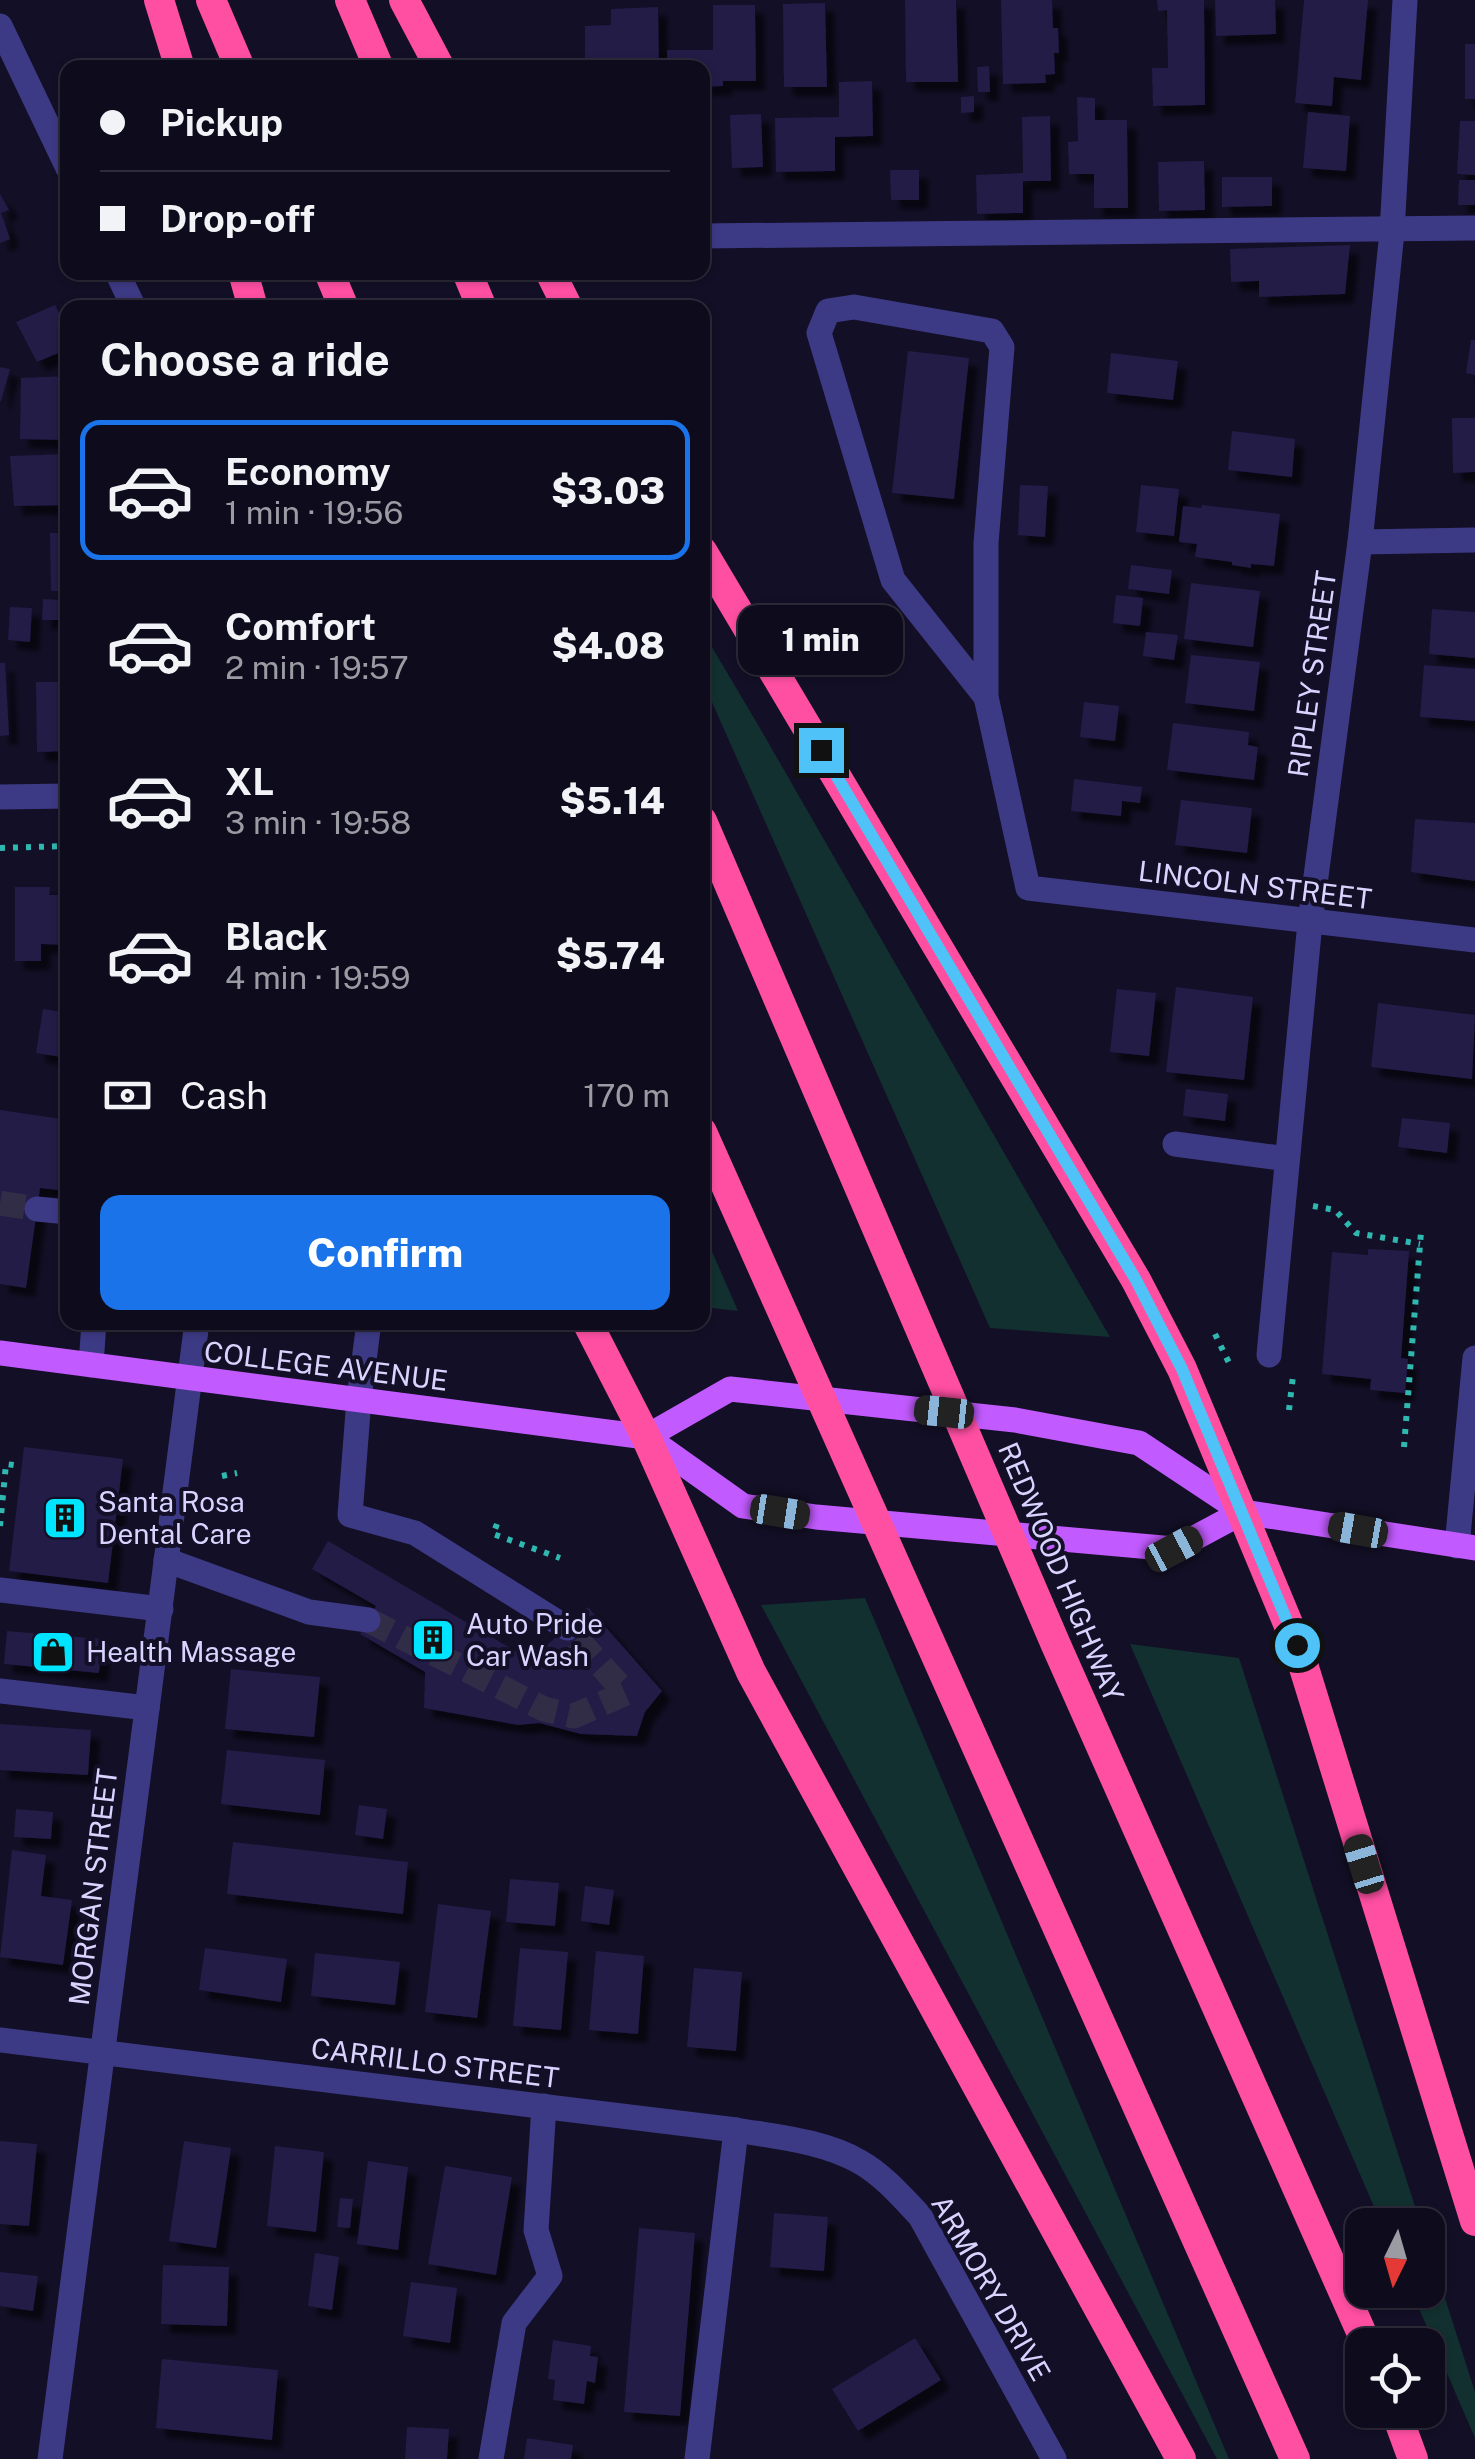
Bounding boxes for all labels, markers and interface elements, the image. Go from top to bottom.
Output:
text: Pickup [160,100,283,145]
text: Drop-off [160,196,315,241]
text: Choose a ride [100,333,390,386]
icon: car [105,445,195,535]
text: Economy [225,449,391,494]
text: $3.03 [551,468,665,513]
text: 1 min · 19:56 [225,494,403,531]
street label: RIPLEY STREET [1281,569,1342,779]
icon: car [105,600,195,690]
text: Comfort [225,604,376,649]
callout: 1 min [738,605,904,675]
text: 1 min [781,621,860,658]
text: $4.08 [551,623,665,668]
text: 2 min · 19:57 [225,649,409,686]
route end [799,728,844,773]
icon: car [105,755,195,845]
text: XL [225,759,274,804]
text: $5.14 [559,778,665,823]
text: 3 min · 19:58 [225,804,411,841]
street label: LINCOLN STREET [1136,854,1374,915]
icon: car [105,910,195,1000]
text: Black [225,914,328,959]
text: $5.74 [556,933,665,978]
text: 4 min · 19:59 [225,959,411,996]
icon: cash [100,1068,155,1123]
text: Cash [180,1073,268,1118]
text: 170 m [583,1077,670,1114]
button: Confirm [100,1195,670,1310]
street label: COLLEGE AVENUE [202,1334,450,1397]
car [913,1394,975,1430]
street label: REDWOOD HIGHWAY [992,1437,1131,1706]
place label: Santa Rosa Dental Care [98,1485,252,1550]
car [748,1492,812,1532]
building icon: Santa Rosa Dental Care [42,1495,88,1541]
car [1326,1510,1390,1550]
car [1140,1522,1208,1576]
place label: Auto Pride Car Wash [466,1607,603,1672]
building icon: Auto Pride Car Wash [410,1617,456,1663]
route start [1275,1623,1320,1668]
shop icon: Health Massage [30,1629,76,1675]
place label: Health Massage [86,1635,296,1668]
street label: MORGAN STREET [62,1767,123,2007]
car [1341,1831,1387,1897]
street label: CARRILLO STREET [309,2031,561,2094]
street label: ARMORY DRIVE [925,2189,1058,2386]
north arrow [1345,2208,1445,2308]
map controls [1345,2208,1445,2428]
button: locate [1345,2328,1445,2428]

